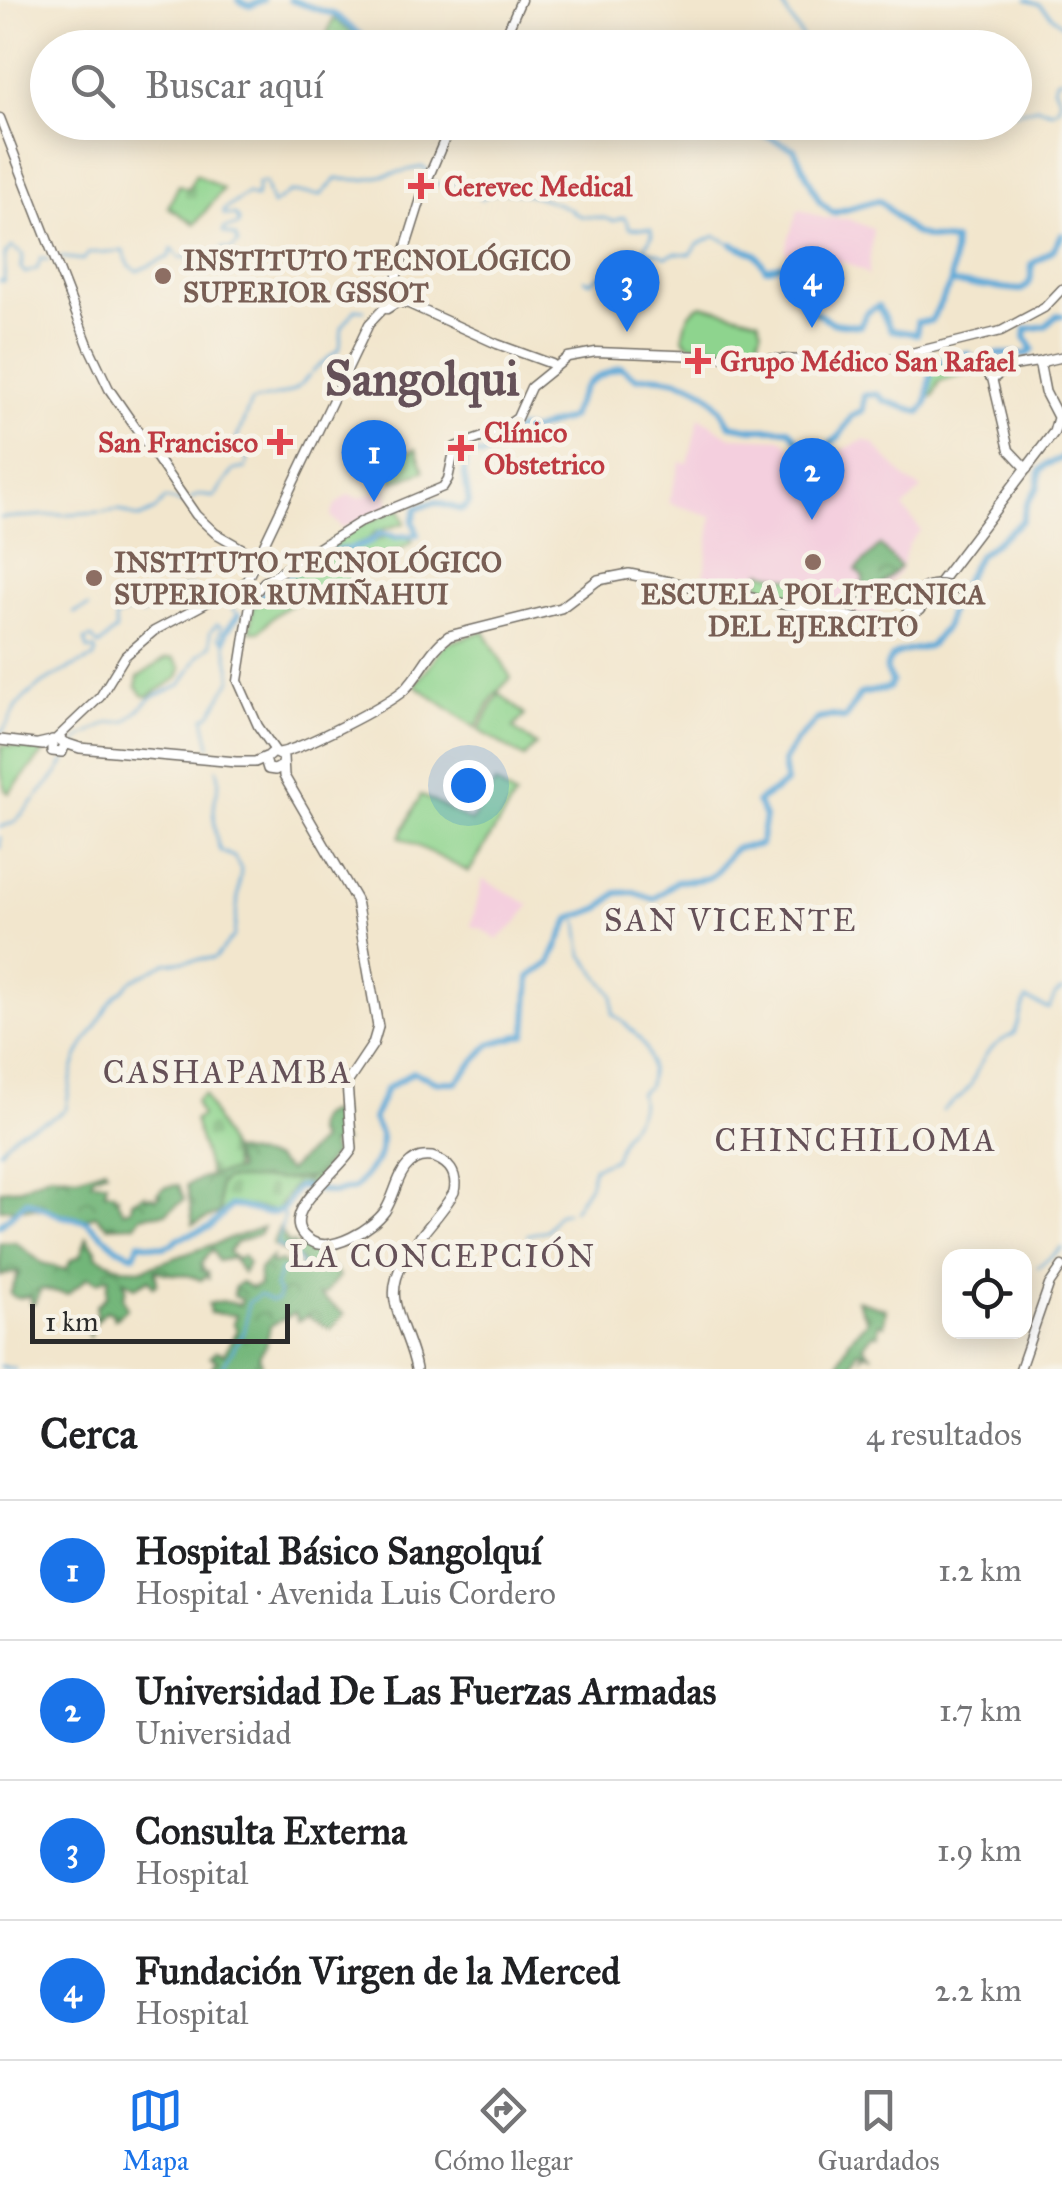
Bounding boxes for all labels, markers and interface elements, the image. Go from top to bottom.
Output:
search box [30,30,1032,140]
icon: search [65,58,120,113]
text: Buscar aquí [145,62,324,108]
place label: Cerevec Medical [444,169,633,204]
marker: Cerevec Medical [408,173,434,199]
place label: INSTITUTO TECNOLÓGICO SUPERIOR GSSOT [183,242,571,310]
pin: 4 [780,245,844,328]
pin: 3 [594,250,660,332]
marker: INSTITUTO TECNOLÓGICO SUPERIOR GSSOT [152,265,174,287]
place label: Grupo Médico San Rafael [720,344,1016,379]
marker: Grupo Médico San Rafael [685,348,711,374]
district label: Sangolqui [324,349,520,408]
place label: Clínico Obstetrico [484,415,605,482]
pin: 1 [342,420,406,502]
place label: San Francisco [98,425,258,460]
marker: San Francisco [267,429,293,455]
marker: Clínico Obstetrico [448,435,474,461]
pin: 2 [780,438,844,520]
place label: INSTITUTO TECNOLÓGICO SUPERIOR RUMIÑAHUI [114,544,502,612]
marker: ESCUELA POLITECNICA DEL EJERCITO [802,551,824,573]
marker: INSTITUTO TECNOLÓGICO SUPERIOR RUMIÑAHUI [83,567,105,589]
place label: ESCUELA POLITECNICA DEL EJERCITO [640,577,987,644]
your location [443,760,494,811]
district label: SAN VICENTE [604,901,858,940]
district label: CASHAPAMBA [103,1053,353,1092]
district label: CHINCHILOMA [715,1121,998,1160]
district label: LA CONCEPCIÓN [289,1236,597,1276]
map controls [942,1249,1032,1339]
button: locate [942,1249,1032,1339]
scale bar [30,1299,290,1344]
text: 1 km [45,1304,99,1339]
text: Cerca [40,1408,137,1460]
text: 4 resultados [866,1415,1022,1454]
text: Hospital Básico Sangolquí [135,1528,541,1574]
text: 1 [66,1551,79,1590]
text: 1.2 km [938,1551,1022,1590]
text: Hospital · Avenida Luis Cordero [135,1574,556,1613]
text: Universidad De Las Fuerzas Armadas [135,1668,716,1714]
text: 2 [65,1691,80,1730]
text: 1.7 km [939,1691,1022,1730]
text: Universidad [135,1714,292,1753]
text: Consulta Externa [135,1808,407,1854]
text: 3 [66,1831,79,1870]
text: 1.9 km [937,1831,1022,1870]
text: Hospital [135,1854,248,1893]
text: Fundación Virgen de la Merced [135,1948,620,1994]
text: 4 [64,1971,81,2010]
text: 2.2 km [935,1971,1022,2010]
text: Hospital [135,1994,248,2033]
tab: Mapa [122,2083,189,2178]
tab: Cómo llegar [434,2083,573,2178]
tab: Guardados [818,2083,940,2178]

